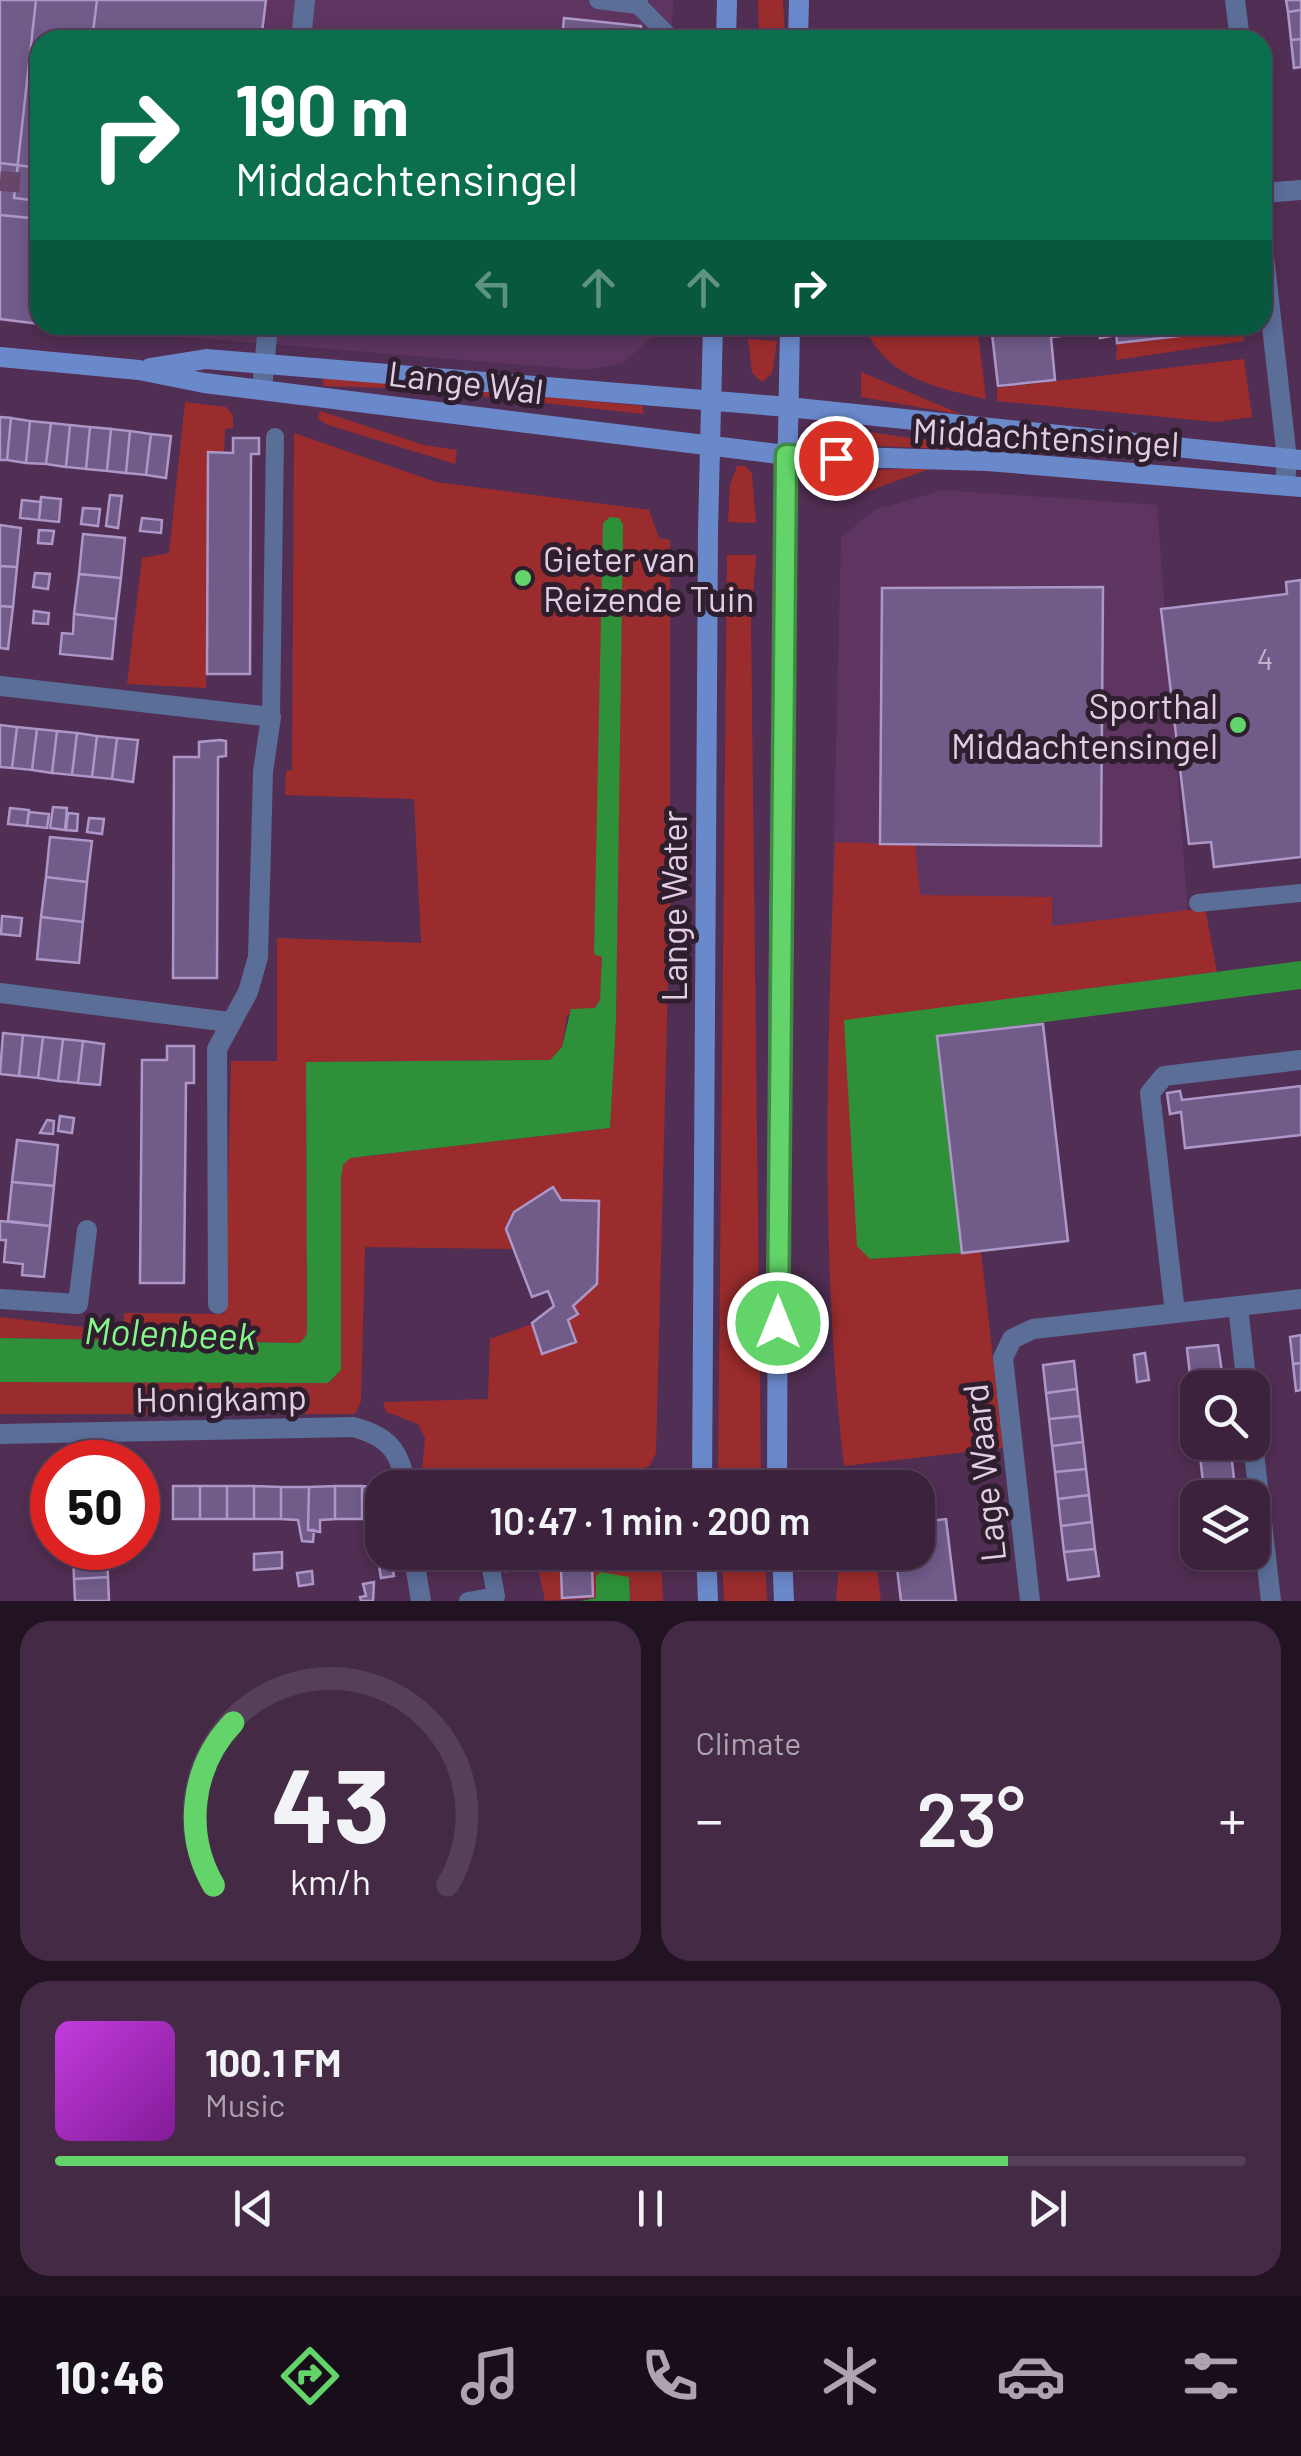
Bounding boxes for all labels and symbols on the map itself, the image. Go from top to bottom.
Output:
street label: Lange Wal [386,351,546,411]
street label: Middachtensingel [912,408,1180,464]
pin [794,416,879,501]
place label: Gieter van Reizende Tuin [543,537,754,619]
marker: Gieter van Reizende Tuin [512,567,534,589]
house number: 4 [1257,640,1273,676]
place label: Sporthal Middachtensingel [951,684,1218,766]
marker: Sporthal Middachtensingel [1227,714,1249,736]
street label: Lange Water [652,810,694,1002]
position arrow [726,1271,830,1375]
water label: Molenbeek [83,1306,257,1358]
street label: Honigkamp [135,1375,307,1419]
street label: Lage Waard [953,1382,1013,1564]
speed limit sign: 50 [30,1440,160,1570]

